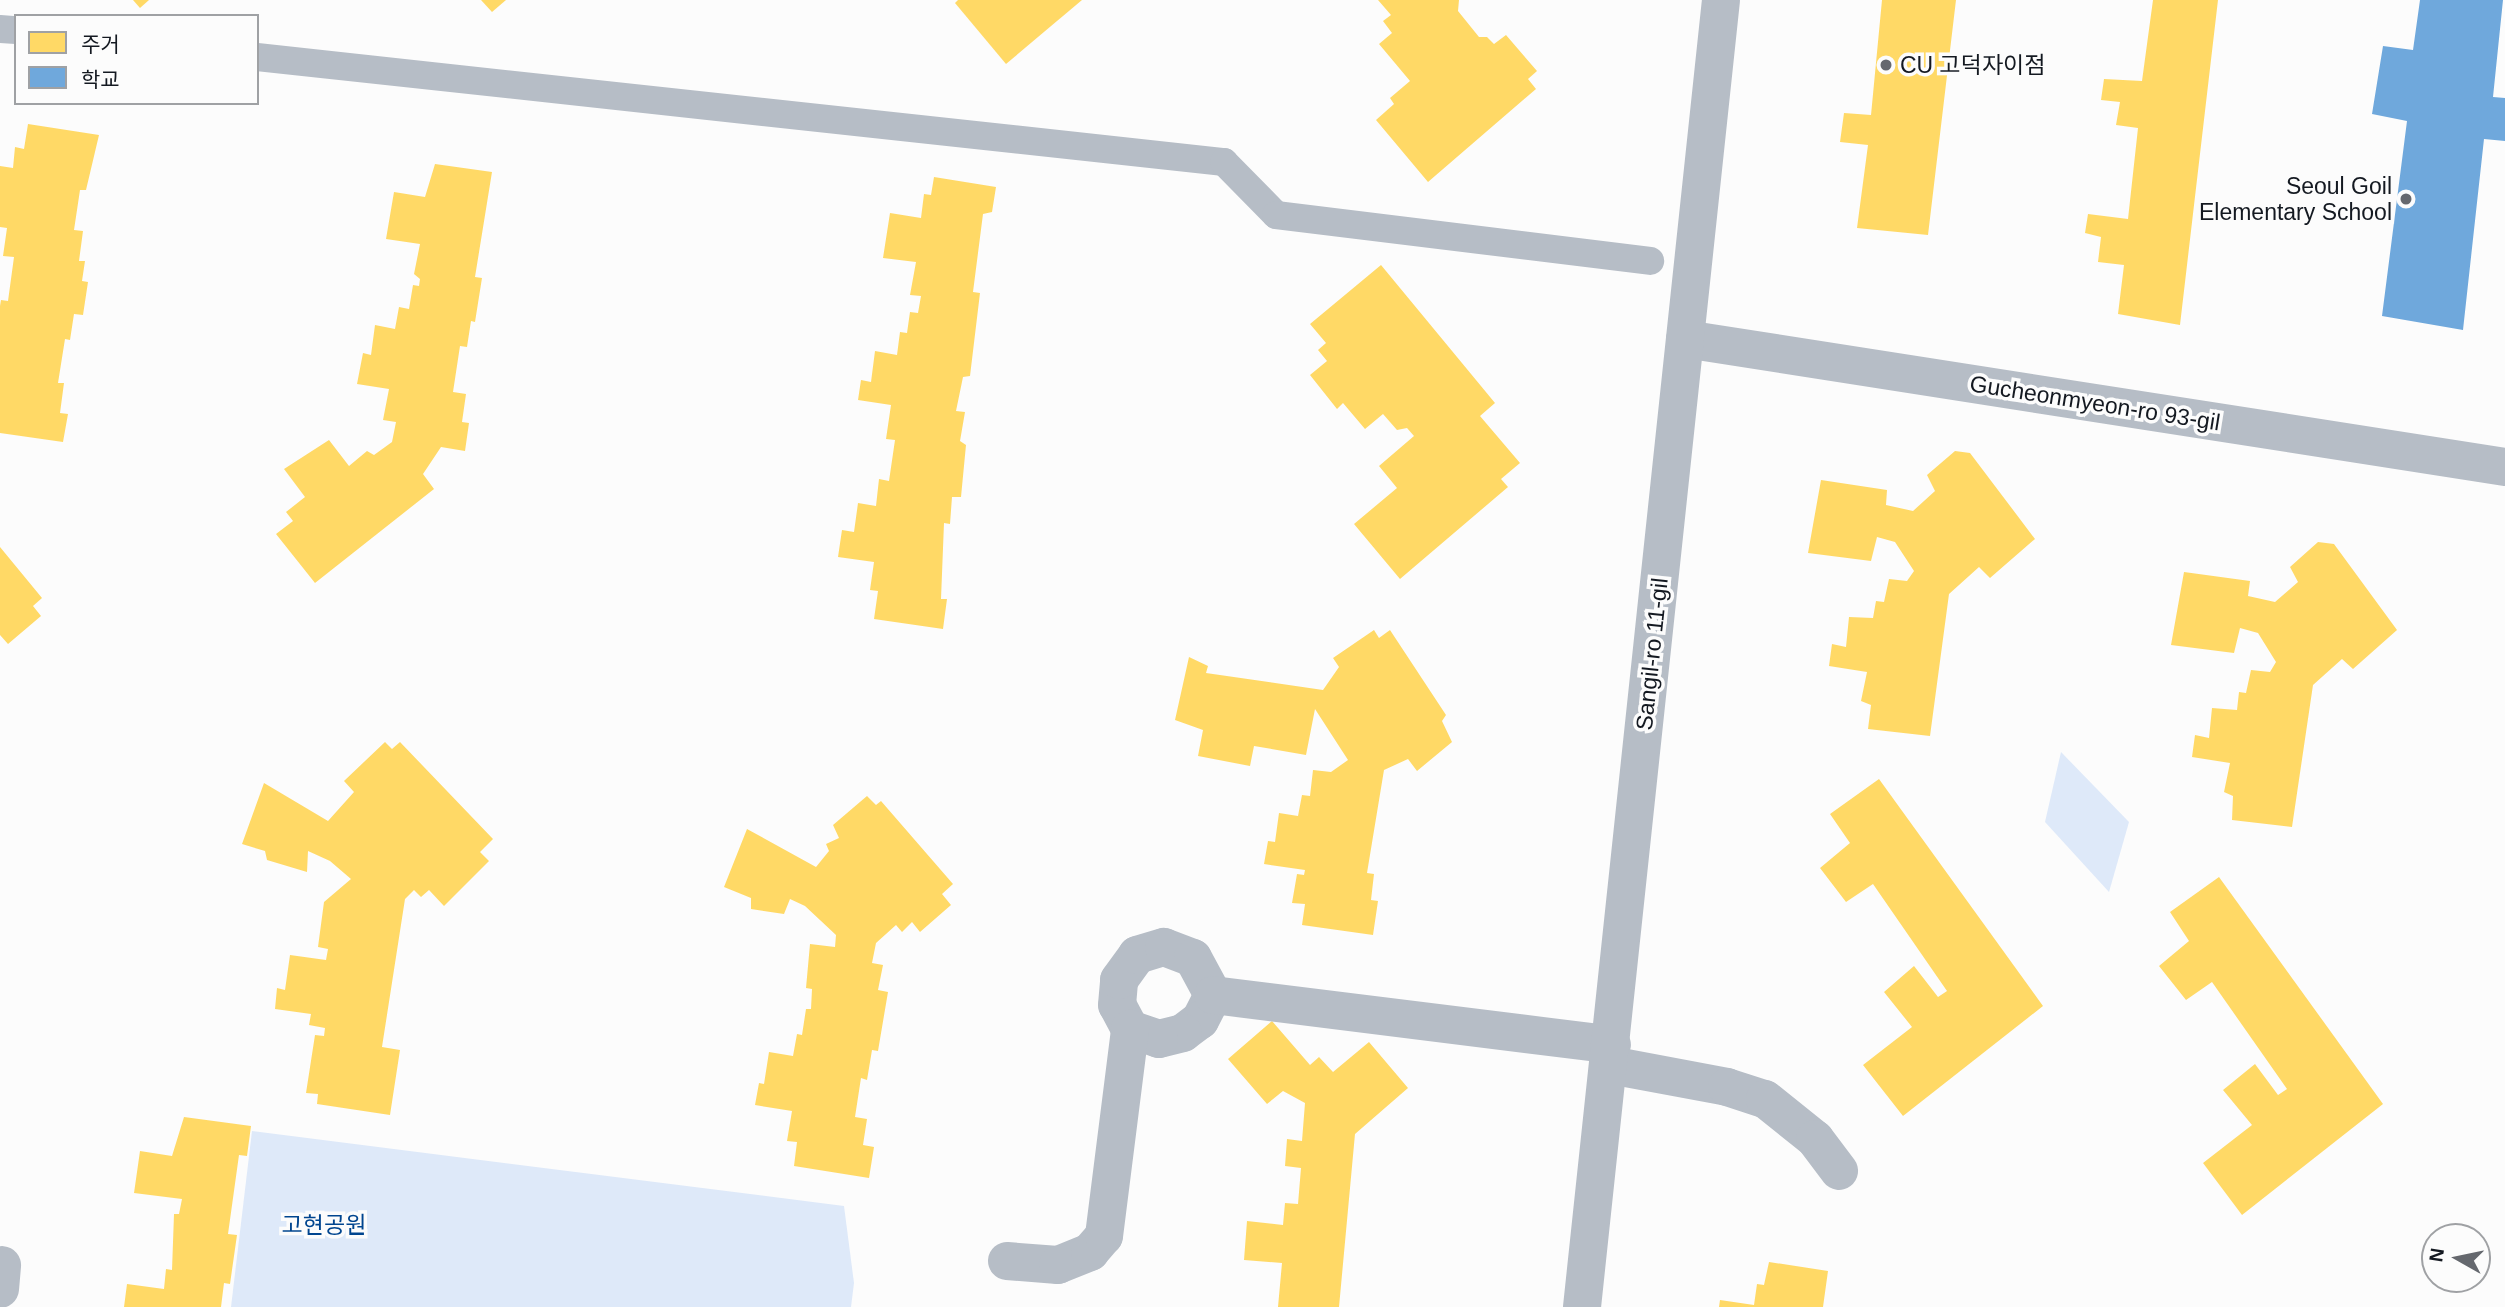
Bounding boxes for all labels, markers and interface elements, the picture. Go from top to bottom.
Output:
legend [14,14,259,105]
text: 주거 [81,33,120,56]
place label: CU 고덕자이점 [1900,51,2045,79]
marker: CU 고덕자이점 [1878,57,1894,73]
text: 학교 [81,68,120,91]
place label: Seoul Goil Elementary School [2199,172,2392,226]
marker: Seoul Goil Elementary School [2398,191,2414,207]
street label: Gucheonmyeon-ro 93-gil [1968,370,2222,436]
street label: Sangil-ro 11-gil [1630,576,1674,732]
park label: 고현공원 [282,1211,366,1239]
north arrow [2421,1223,2491,1293]
text: N [2425,1247,2448,1263]

